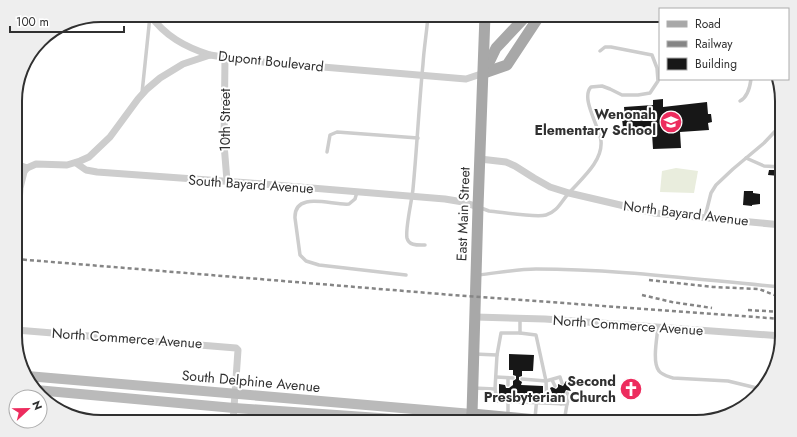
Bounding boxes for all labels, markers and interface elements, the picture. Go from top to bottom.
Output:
scale bar [10,8,124,34]
legend [659,8,789,80]
text: 100 m [16,13,49,31]
text: Road [695,15,721,33]
text: Railway [695,35,733,53]
street label: Dupont Boulevard [217,46,325,76]
text: Building [695,55,737,73]
street label: 10th Street [215,88,235,152]
place label: Wenonah Elementary School [535,104,656,140]
school or university icon: Wenonah Elementary School [658,109,684,135]
street label: East Main Street [451,166,475,261]
street label: South Bayard Avenue [188,170,314,198]
street label: North Bayard Avenue [622,195,750,231]
street label: North Commerce Avenue [552,310,704,340]
street label: North Commerce Avenue [51,323,203,353]
street label: South Delphine Avenue [181,365,321,397]
place label: Second Presbyterian Church [484,371,616,407]
church icon: Second Presbyterian Church [618,376,644,402]
north arrow [8,389,48,429]
text: N [28,398,46,412]

